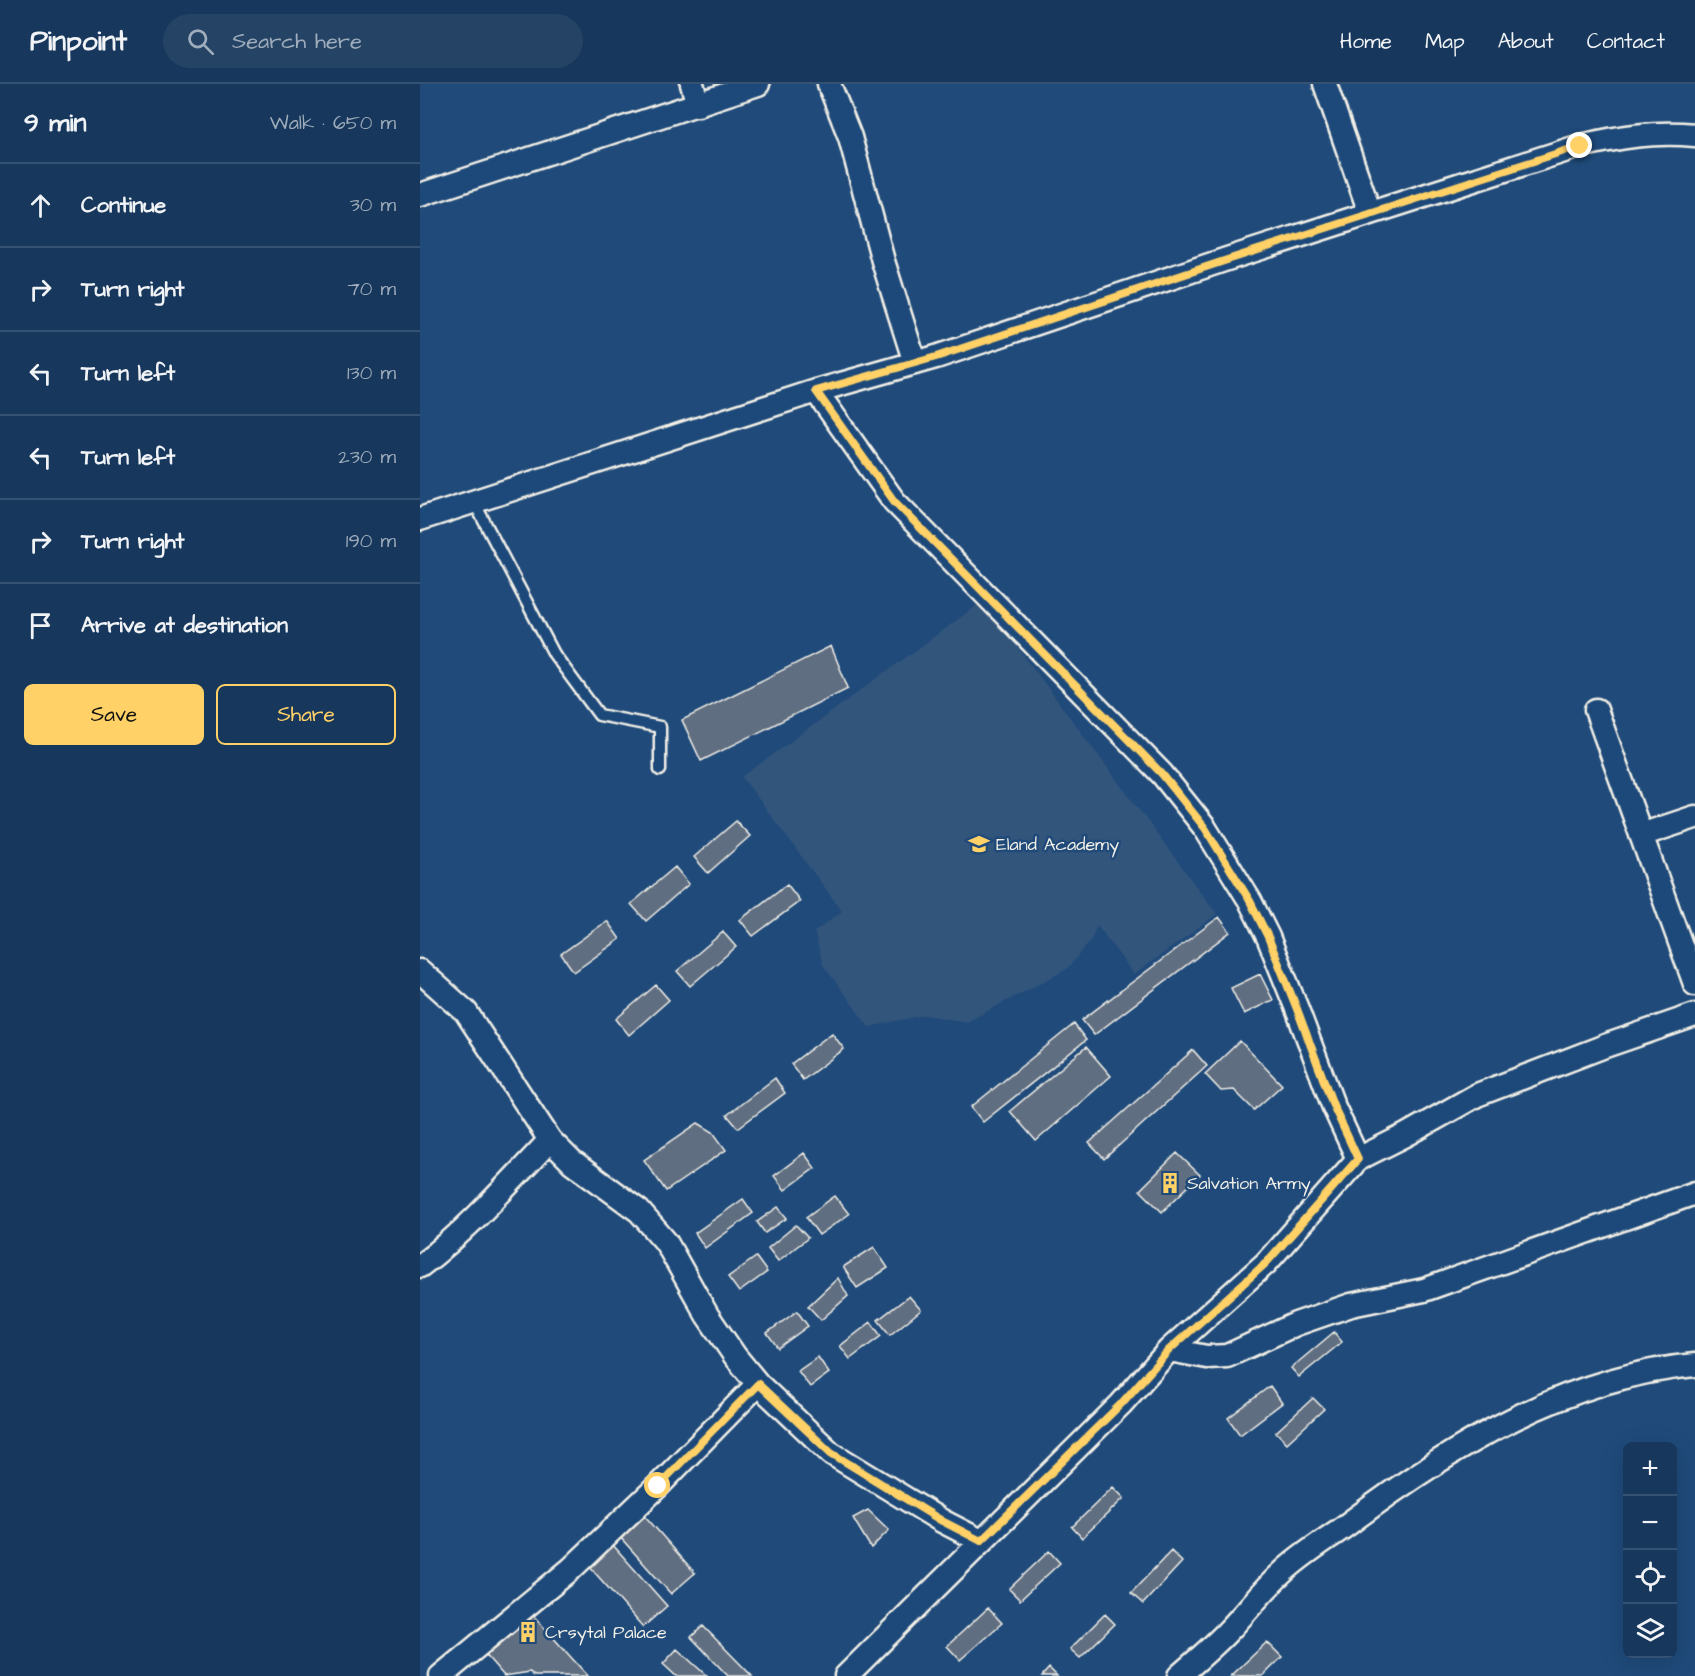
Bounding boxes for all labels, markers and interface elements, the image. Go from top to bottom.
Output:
search box [163,14,583,68]
text: Pinpoint [30,22,127,61]
icon: search [184,25,217,58]
text: Search here [232,26,362,57]
text: Home [1340,27,1392,56]
text: Map [1425,27,1465,56]
text: About [1498,27,1554,56]
text: Contact [1587,27,1665,56]
text: 9 min [24,105,86,141]
text: Walk · 650 m [270,109,396,137]
route end [1566,132,1592,158]
icon: ahead [24,189,57,222]
text: Continue [81,190,166,221]
text: 30 m [350,191,396,219]
icon: right [24,273,57,306]
text: Turn right [81,274,184,305]
text: 70 m [348,275,396,303]
icon: left [24,357,57,390]
text: Turn left [81,358,175,389]
text: 130 m [347,359,396,387]
icon: left [24,441,57,474]
text: Turn left [81,442,175,473]
text: 230 m [338,443,396,471]
icon: right [24,525,57,558]
text: Turn right [81,526,184,557]
text: 190 m [346,527,396,555]
icon: arrive [24,609,57,642]
text: Arrive at destination [81,610,288,641]
button: Save [24,684,204,745]
button: Share [216,684,396,745]
school or university icon: Eland Academy [967,832,991,856]
place label: Eland Academy [996,832,1119,858]
building icon: Salvation Army [1158,1171,1182,1195]
place label: Salvation Army [1187,1171,1311,1197]
map controls [1623,1442,1677,1658]
button: + [1623,1442,1677,1496]
route start [644,1472,670,1498]
button: − [1623,1496,1677,1550]
button: locate [1623,1550,1677,1604]
button: layers [1623,1604,1677,1658]
building icon: Crsytal Palace [516,1620,540,1644]
place label: Crsytal Palace [545,1620,667,1646]

